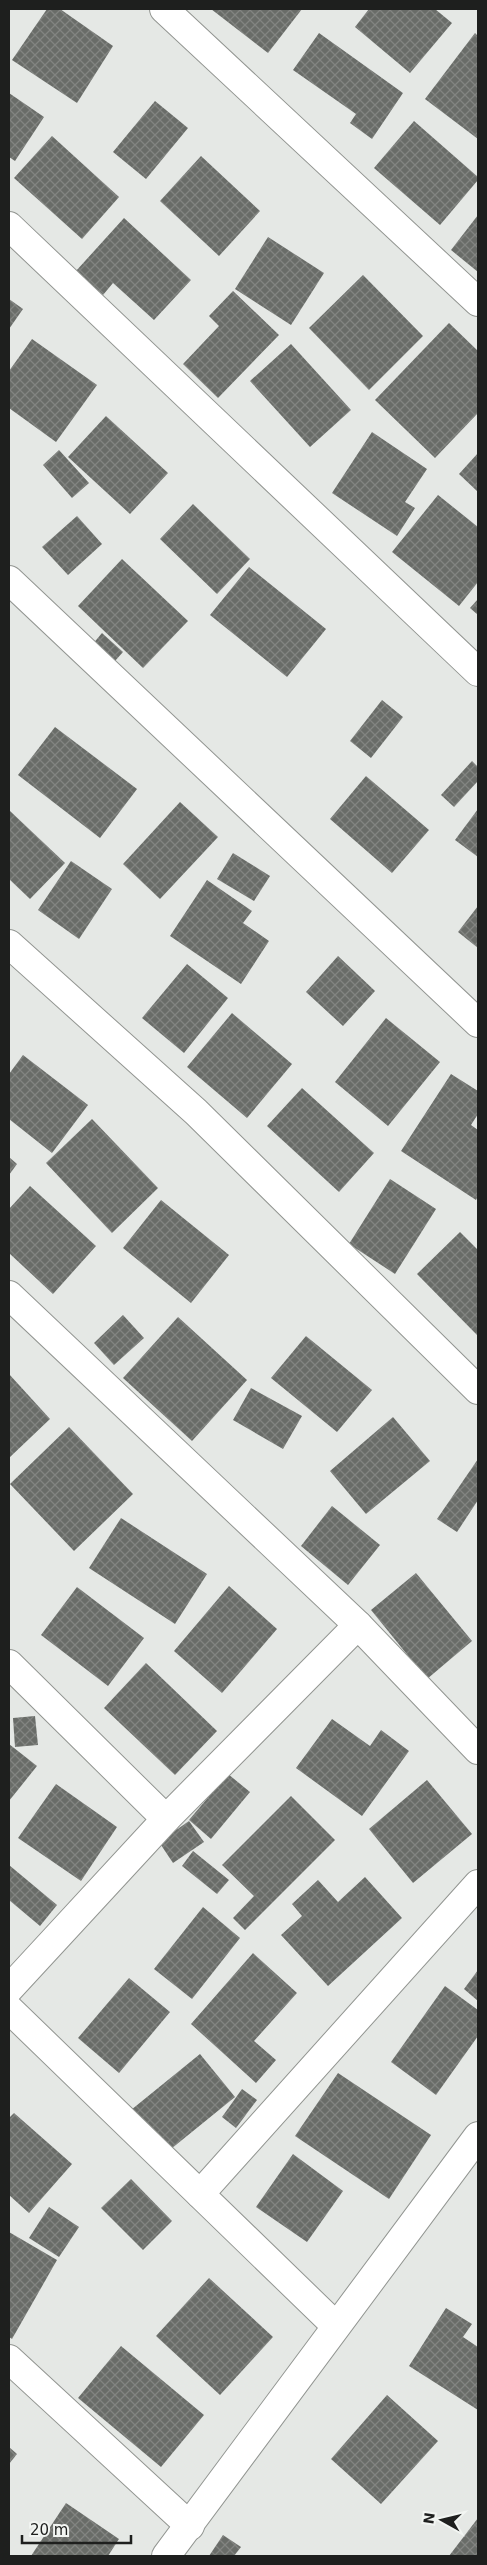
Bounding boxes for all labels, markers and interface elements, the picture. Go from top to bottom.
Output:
north arrow [417,2495,467,2545]
text: N [420,2511,438,2525]
scale bar [22,2512,131,2544]
text: 20 m [30,2521,68,2539]

